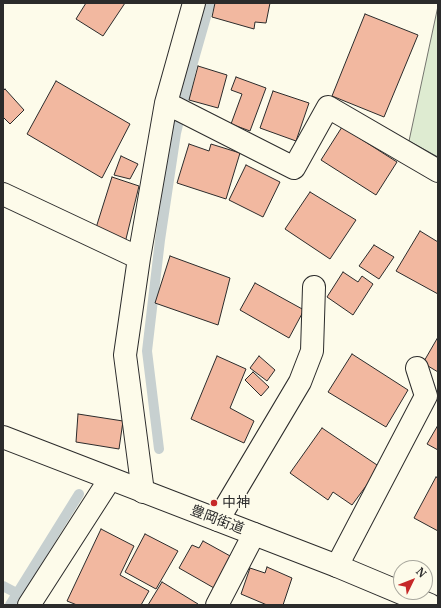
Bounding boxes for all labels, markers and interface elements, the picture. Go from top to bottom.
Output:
place label: 中神 [222,495,250,511]
marker: 中神 [209,498,219,508]
street label: 豊岡街道 [188,502,246,538]
north arrow [393,560,433,600]
text: N [413,565,429,580]

